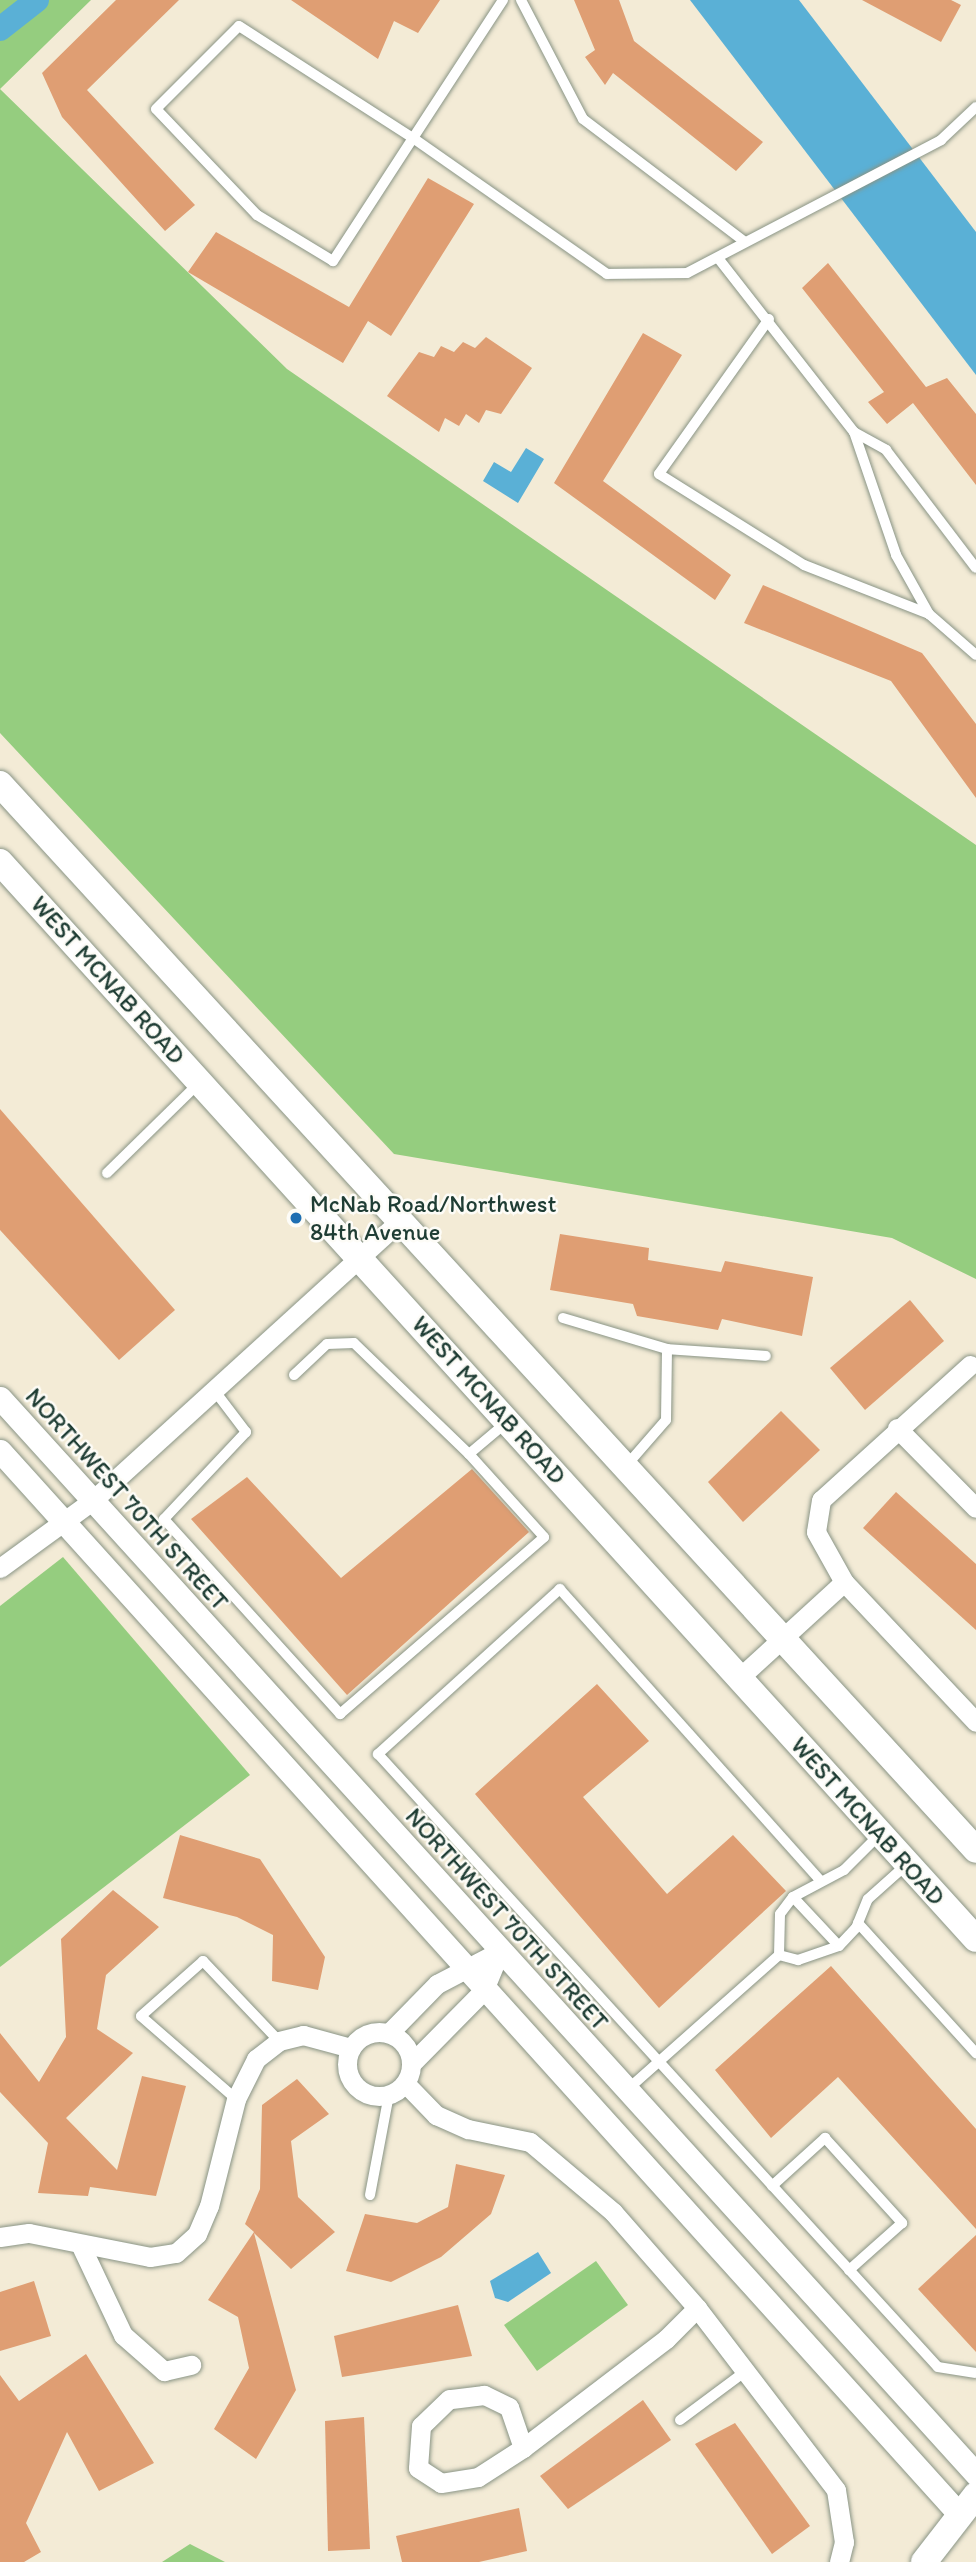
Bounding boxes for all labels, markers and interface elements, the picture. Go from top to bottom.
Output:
street label: WEST MCNAB ROAD [25,890,191,1070]
place label: McNab Road/Northwest 84th Avenue [310,1190,556,1246]
marker: McNab Road/Northwest 84th Avenue [288,1210,304,1226]
street label: WEST MCNAB ROAD [406,1310,572,1490]
street label: NORTHWEST 70TH STREET [20,1382,234,1616]
street label: WEST MCNAB ROAD [785,1731,951,1911]
street label: NORTHWEST 70TH STREET [400,1802,614,2036]

